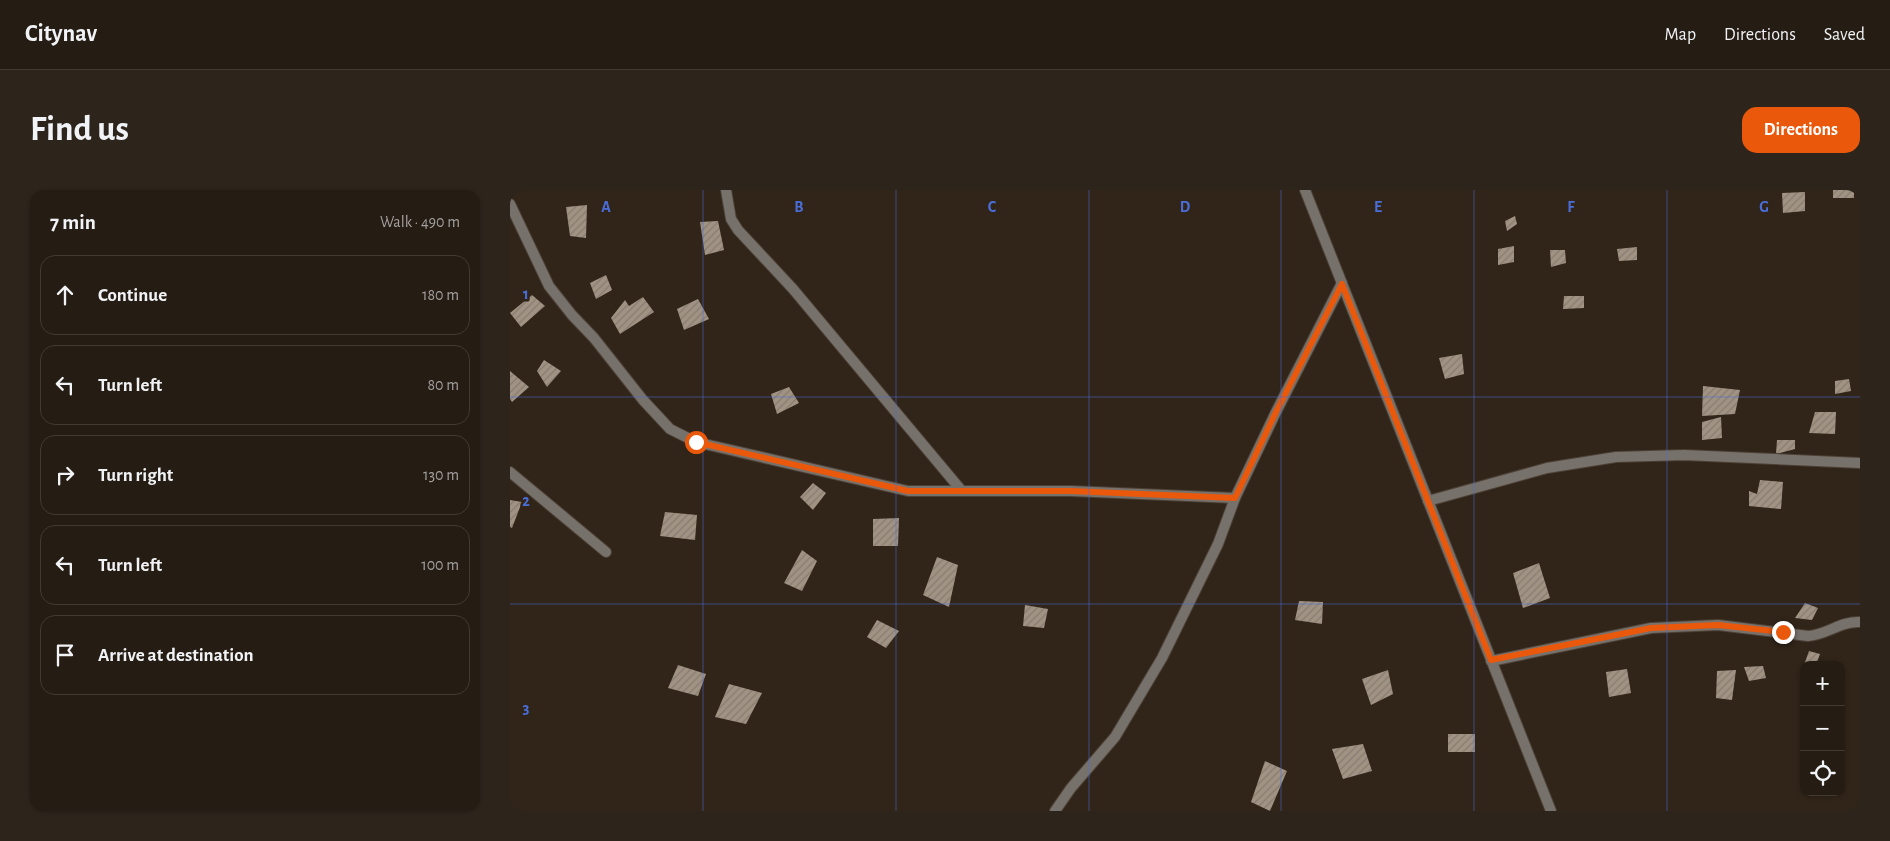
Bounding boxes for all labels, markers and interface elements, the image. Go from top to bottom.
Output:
text: Citynav [25,22,97,46]
text: Map [1665,26,1696,44]
text: Directions [1724,26,1796,44]
text: Saved [1824,26,1865,44]
button: Directions [1742,107,1860,153]
text: Find us [30,112,129,147]
text: A [601,199,611,215]
text: B [794,199,804,215]
text: C [988,199,997,215]
text: D [1180,199,1191,215]
text: E [1374,199,1382,215]
text: F [1567,199,1575,215]
text: G [1759,199,1769,215]
text: 7 min [50,212,96,233]
text: Walk · 490 m [380,214,460,230]
icon: ahead [51,281,79,309]
text: Continue [98,286,167,305]
text: 1 [523,286,529,302]
text: 180 m [422,287,459,303]
icon: left [51,371,79,399]
text: Turn left [98,376,162,395]
text: 80 m [428,377,459,393]
route start [685,431,708,454]
icon: right [51,461,79,489]
text: Turn right [98,466,173,485]
text: 130 m [423,467,459,483]
text: 2 [522,493,530,509]
icon: left [51,551,79,579]
text: Turn left [98,556,162,575]
text: 100 m [421,557,459,573]
route end [1772,621,1795,644]
icon: arrive [51,641,79,669]
text: Arrive at destination [98,646,254,665]
map controls [1800,661,1845,796]
button: + [1800,661,1845,706]
text: 3 [523,700,530,716]
button: − [1800,706,1845,751]
button: locate [1800,751,1845,796]

